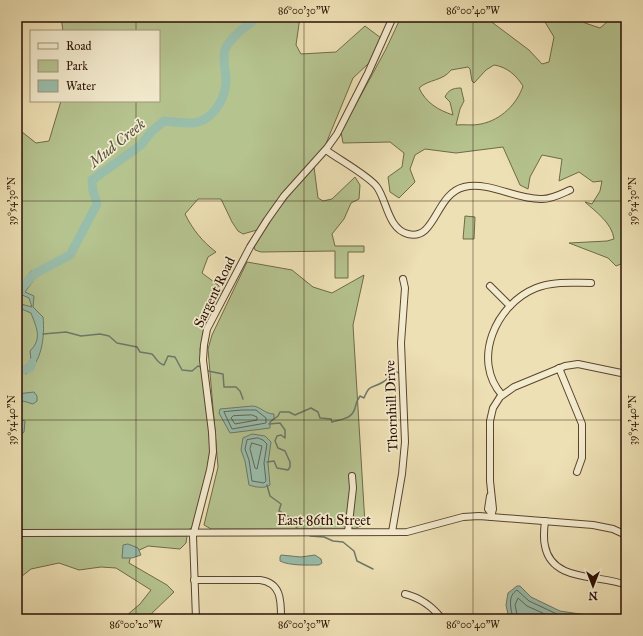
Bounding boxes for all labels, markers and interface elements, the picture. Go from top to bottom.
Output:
text: 86°00'30"W [278,5,331,17]
text: 86°00'40"W [446,5,500,17]
legend [30,30,160,102]
text: Road [66,39,92,53]
text: Park [66,59,88,73]
text: Water [66,79,96,93]
water label: Mud Creek [84,115,149,172]
text: 39°54'30"N [6,176,18,225]
text: 39°54'30"N [627,176,639,225]
street label: Sargent Road [190,254,239,330]
street label: Thornhill Drive [381,360,402,452]
text: 39°54'40"N [6,395,18,445]
text: 39°54'40"N [627,395,639,445]
street label: East 86th Street [277,512,371,529]
north arrow [573,566,613,606]
text: N [588,589,598,602]
text: 86°00'20"W [109,619,163,631]
text: 86°00'30"W [278,619,331,631]
text: 86°00'40"W [446,619,500,631]

